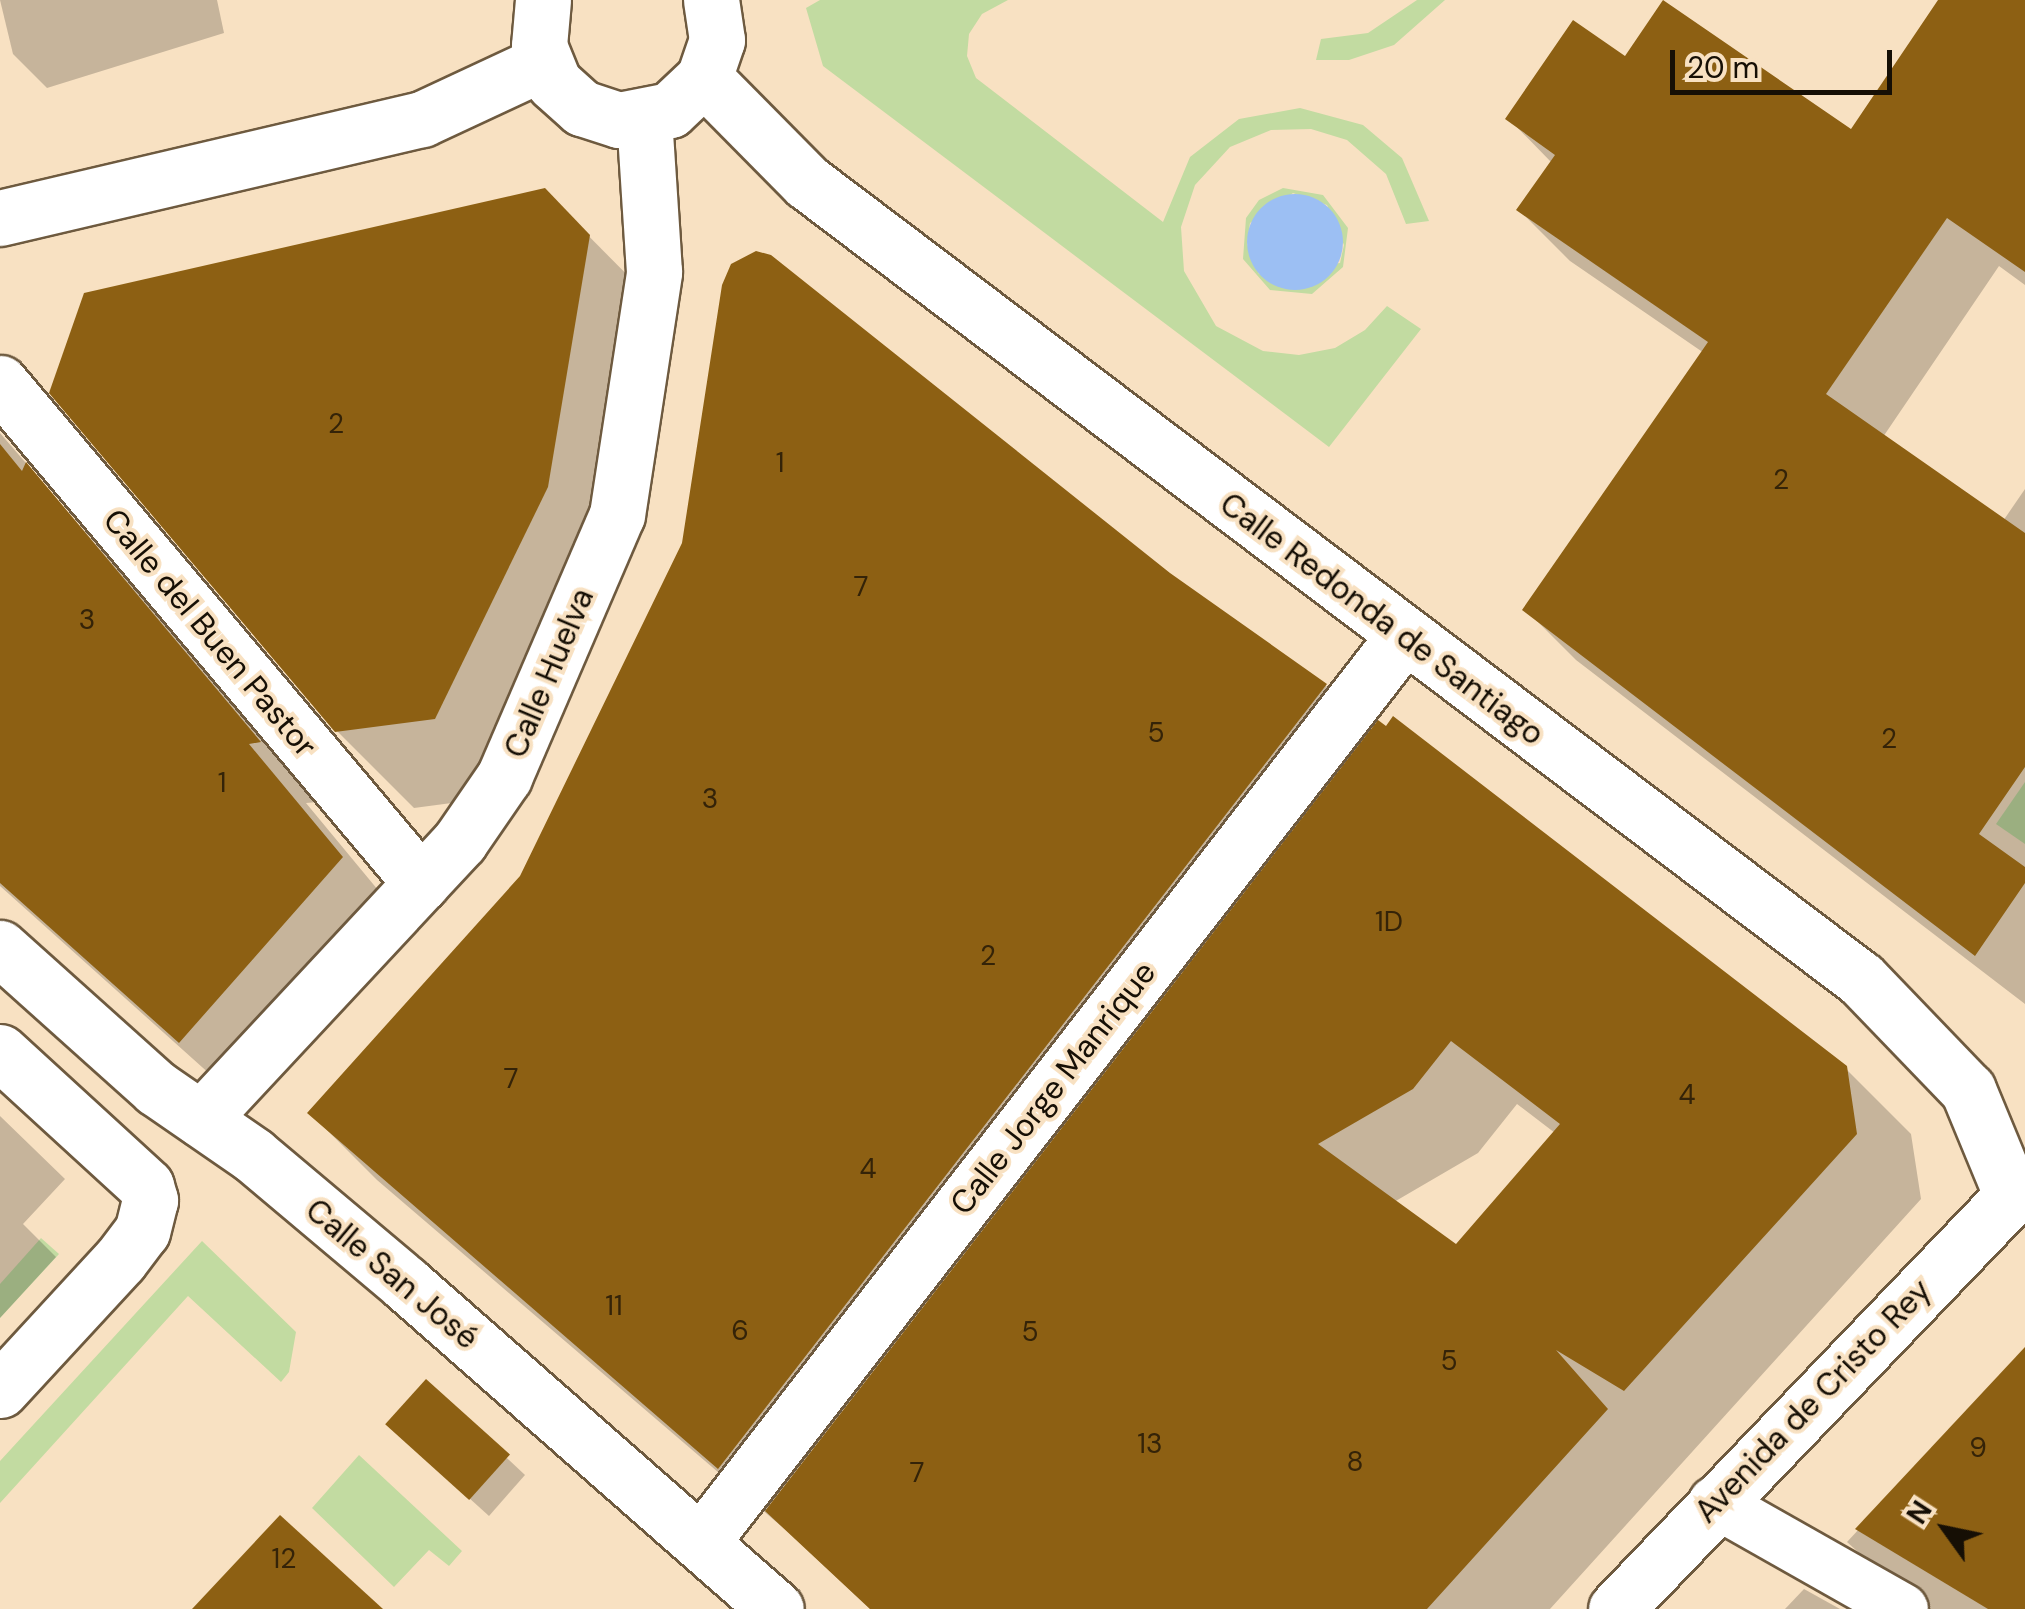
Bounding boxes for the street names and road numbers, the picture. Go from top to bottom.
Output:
street label: Calle Redonda de Santiago [1212,485,1552,753]
street label: Calle del Buen Pastor [95,501,325,765]
street label: Calle Huelva [496,583,602,763]
street label: Calle Jorge Manrique [942,954,1164,1222]
street label: Calle San José [298,1191,486,1357]
street label: Avenida de Cristo Rey [1687,1271,1939,1531]

